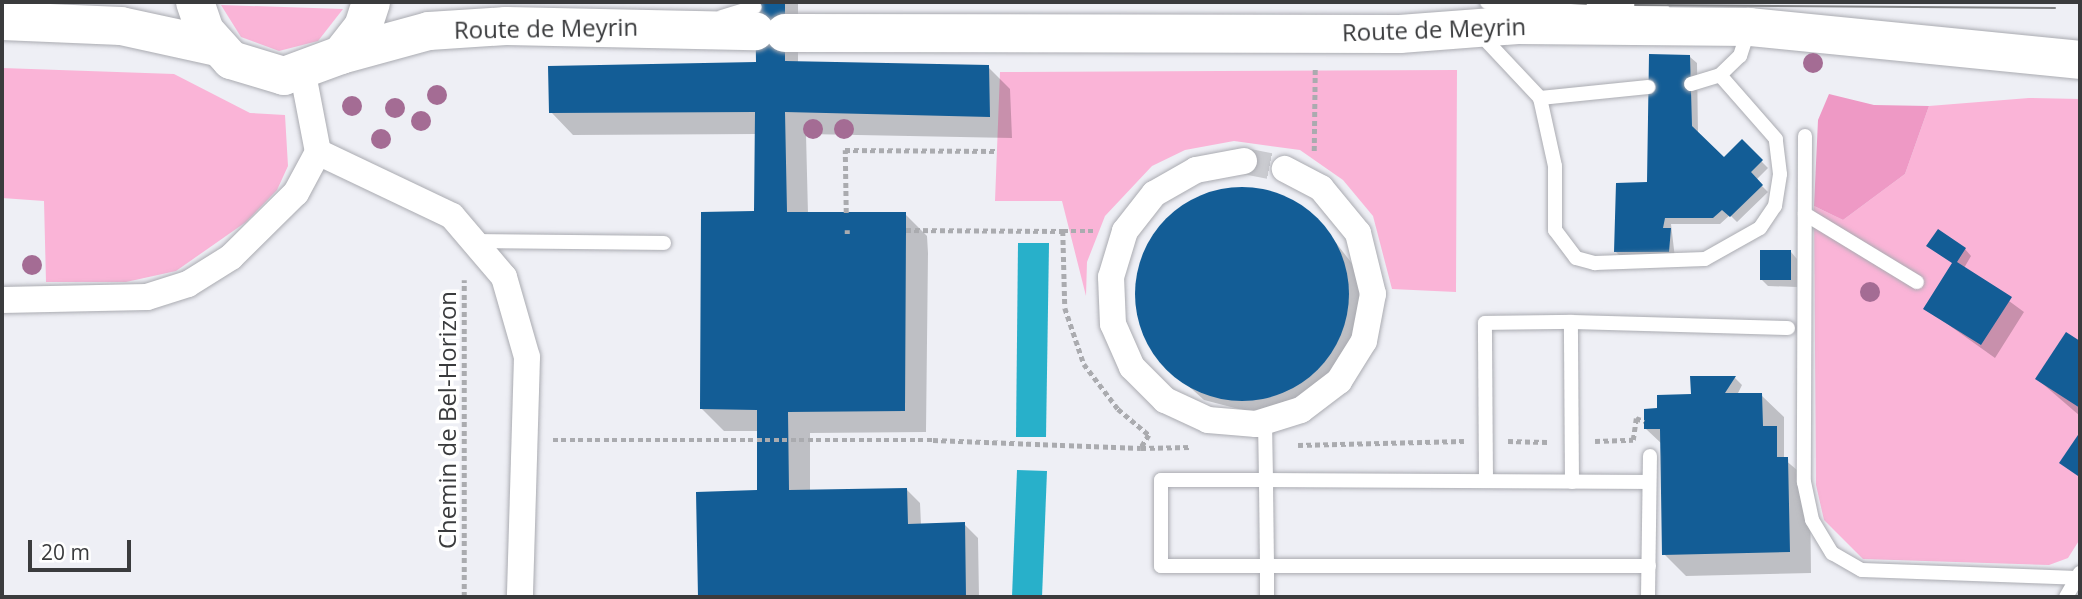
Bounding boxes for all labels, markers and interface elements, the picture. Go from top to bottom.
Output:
street label: Route de Meyrin [1341,11,1527,47]
street label: Route de Meyrin [454,12,638,44]
street label: Chemin de Bel-Horizon [433,291,461,549]
scale bar [32,526,135,570]
text: 20 m [41,538,90,566]

